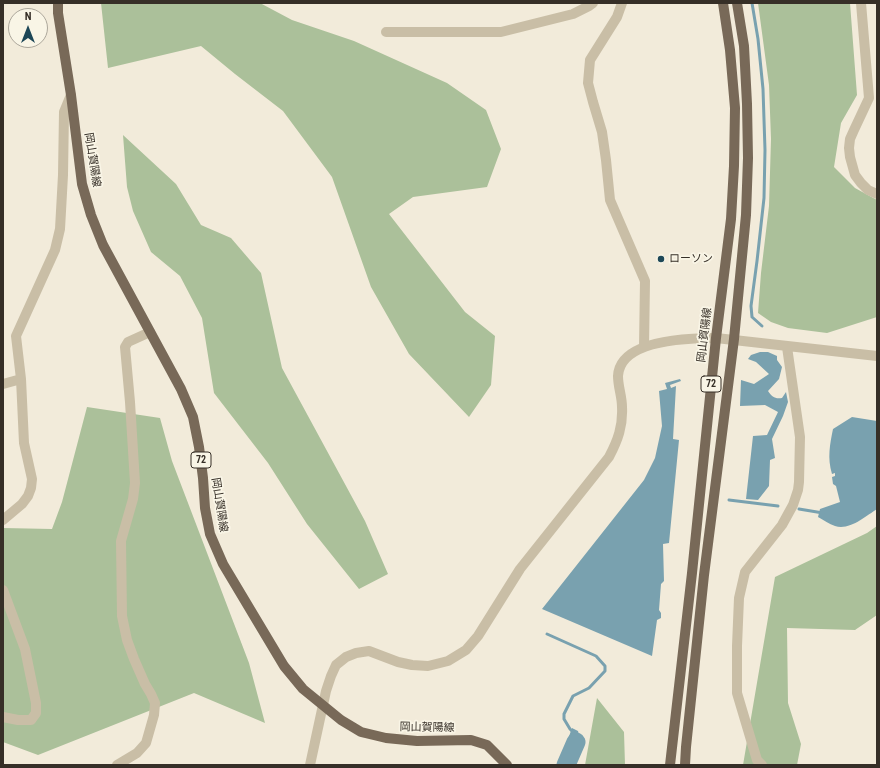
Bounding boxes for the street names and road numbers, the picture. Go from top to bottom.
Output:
street label: 岡山賀陽線 [81,132,103,188]
street label: 岡山賀陽線 [695,307,715,363]
road number: 72 [701,376,721,392]
road number: 72 [191,452,211,468]
street label: 岡山賀陽線 [208,477,230,533]
street label: 岡山賀陽線 [399,721,455,735]

